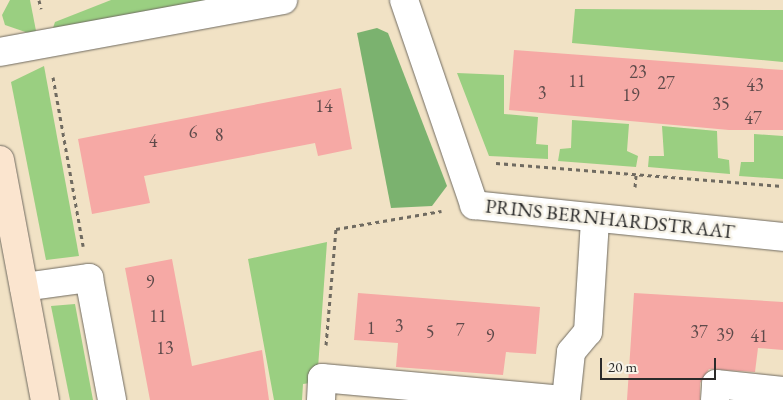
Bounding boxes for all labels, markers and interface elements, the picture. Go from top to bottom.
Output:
house number: 23 [629,61,647,83]
house number: 11 [568,70,586,92]
house number: 27 [657,72,675,94]
house number: 43 [746,74,764,96]
house number: 3 [538,82,546,104]
house number: 19 [622,84,640,106]
house number: 35 [712,93,730,115]
house number: 14 [315,95,333,117]
house number: 47 [744,107,762,129]
house number: 6 [189,121,197,143]
house number: 8 [215,124,223,146]
house number: 4 [149,130,157,152]
street label: PRINS BERNHARDSTRAAT [484,194,736,244]
house number: 9 [146,271,154,293]
house number: 11 [149,305,167,327]
house number: 3 [395,315,403,337]
house number: 1 [367,317,375,339]
house number: 7 [456,319,464,341]
house number: 5 [426,321,434,343]
house number: 37 [690,321,708,343]
house number: 39 [716,324,734,346]
house number: 9 [486,325,494,347]
house number: 41 [750,325,768,347]
house number: 13 [156,337,174,359]
scale bar [603,348,719,380]
text: 20 m [608,357,637,376]

